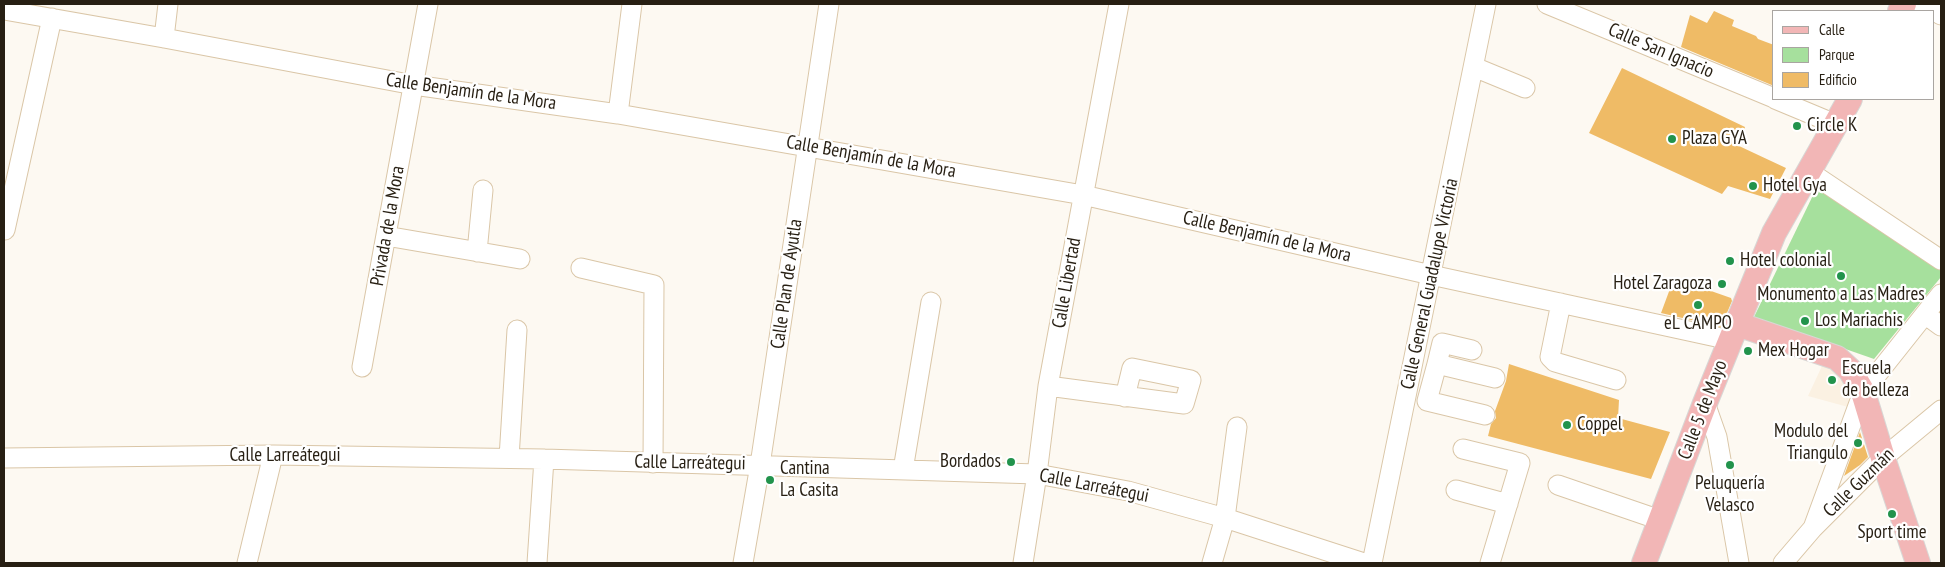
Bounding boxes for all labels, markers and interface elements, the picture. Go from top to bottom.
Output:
legend [1772,10,1935,100]
street label: Calle San Ignacio [1605,19,1717,83]
text: Calle [1819,20,1845,39]
text: Parque [1819,45,1855,64]
street label: Calle Benjamín de la Mora [384,69,558,115]
text: Edificio [1819,70,1857,89]
place label: Circle K [1807,115,1857,137]
marker: Circle K [1791,120,1803,132]
place label: Plaza GYA [1682,128,1747,150]
street label: Calle Benjamín de la Mora [784,131,958,183]
marker: Plaza GYA [1666,133,1678,145]
street label: Privada de la Mora [366,164,410,288]
place label: Hotel Gya [1763,175,1827,197]
street label: Calle General Guadalupe Victoria [1396,176,1464,392]
marker: Hotel Gya [1747,180,1759,192]
street label: Calle Benjamín de la Mora [1181,207,1353,267]
street label: Calle Plan de Ayutla [767,218,807,350]
street label: Calle Libertad [1048,236,1086,330]
place label: Hotel colonial [1740,250,1832,272]
marker: Hotel colonial [1724,255,1736,267]
marker: Monumento a Las Madres [1835,270,1847,282]
place label: Hotel Zaragoza [1613,273,1712,295]
marker: Hotel Zaragoza [1716,278,1728,290]
place label: Monumento a Las Madres [1757,284,1925,306]
marker: eL CAMPO [1692,299,1704,311]
place label: Los Mariachis [1815,310,1903,332]
place label: eL CAMPO [1664,313,1732,335]
marker: Los Mariachis [1799,315,1811,327]
place label: Mex Hogar [1758,340,1829,362]
marker: Mex Hogar [1742,345,1754,357]
street label: Calle 5 de Mayo [1674,357,1732,463]
place label: Escuela de belleza [1842,358,1909,402]
marker: Escuela de belleza [1826,374,1838,386]
place label: Coppel [1577,414,1622,436]
marker: Coppel [1561,419,1573,431]
place label: Modulo del Triangulo [1774,421,1848,465]
marker: Modulo del Triangulo [1852,437,1864,449]
street label: Calle Guzmán [1819,444,1899,522]
street label: Calle Larreátegui [229,445,341,467]
street label: Calle Larreátegui [634,451,746,475]
place label: Bordados [940,451,1001,473]
marker: Bordados [1005,456,1017,468]
place label: Cantina La Casita [780,458,839,502]
marker: Peluquería Velasco [1724,459,1736,471]
street label: Calle Larreátegui [1037,464,1151,508]
place label: Peluquería Velasco [1695,473,1765,517]
marker: Cantina La Casita [764,474,776,486]
marker: Sport time [1886,508,1898,520]
place label: Sport time [1857,522,1927,544]

